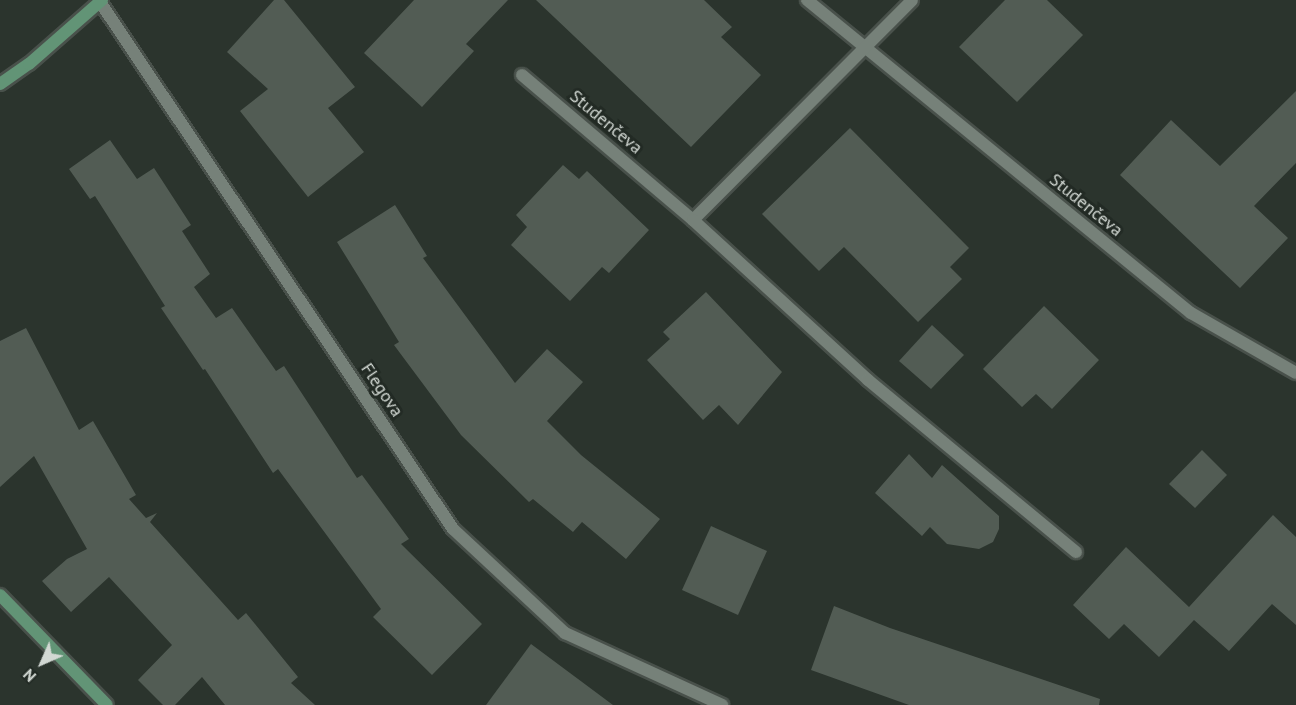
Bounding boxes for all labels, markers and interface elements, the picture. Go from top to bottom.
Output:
street label: Studenčeva [565,85,647,159]
street label: Studenčeva [1045,169,1127,241]
street label: Flegova [356,359,408,421]
north arrow [12,633,72,693]
text: N [18,665,40,687]

